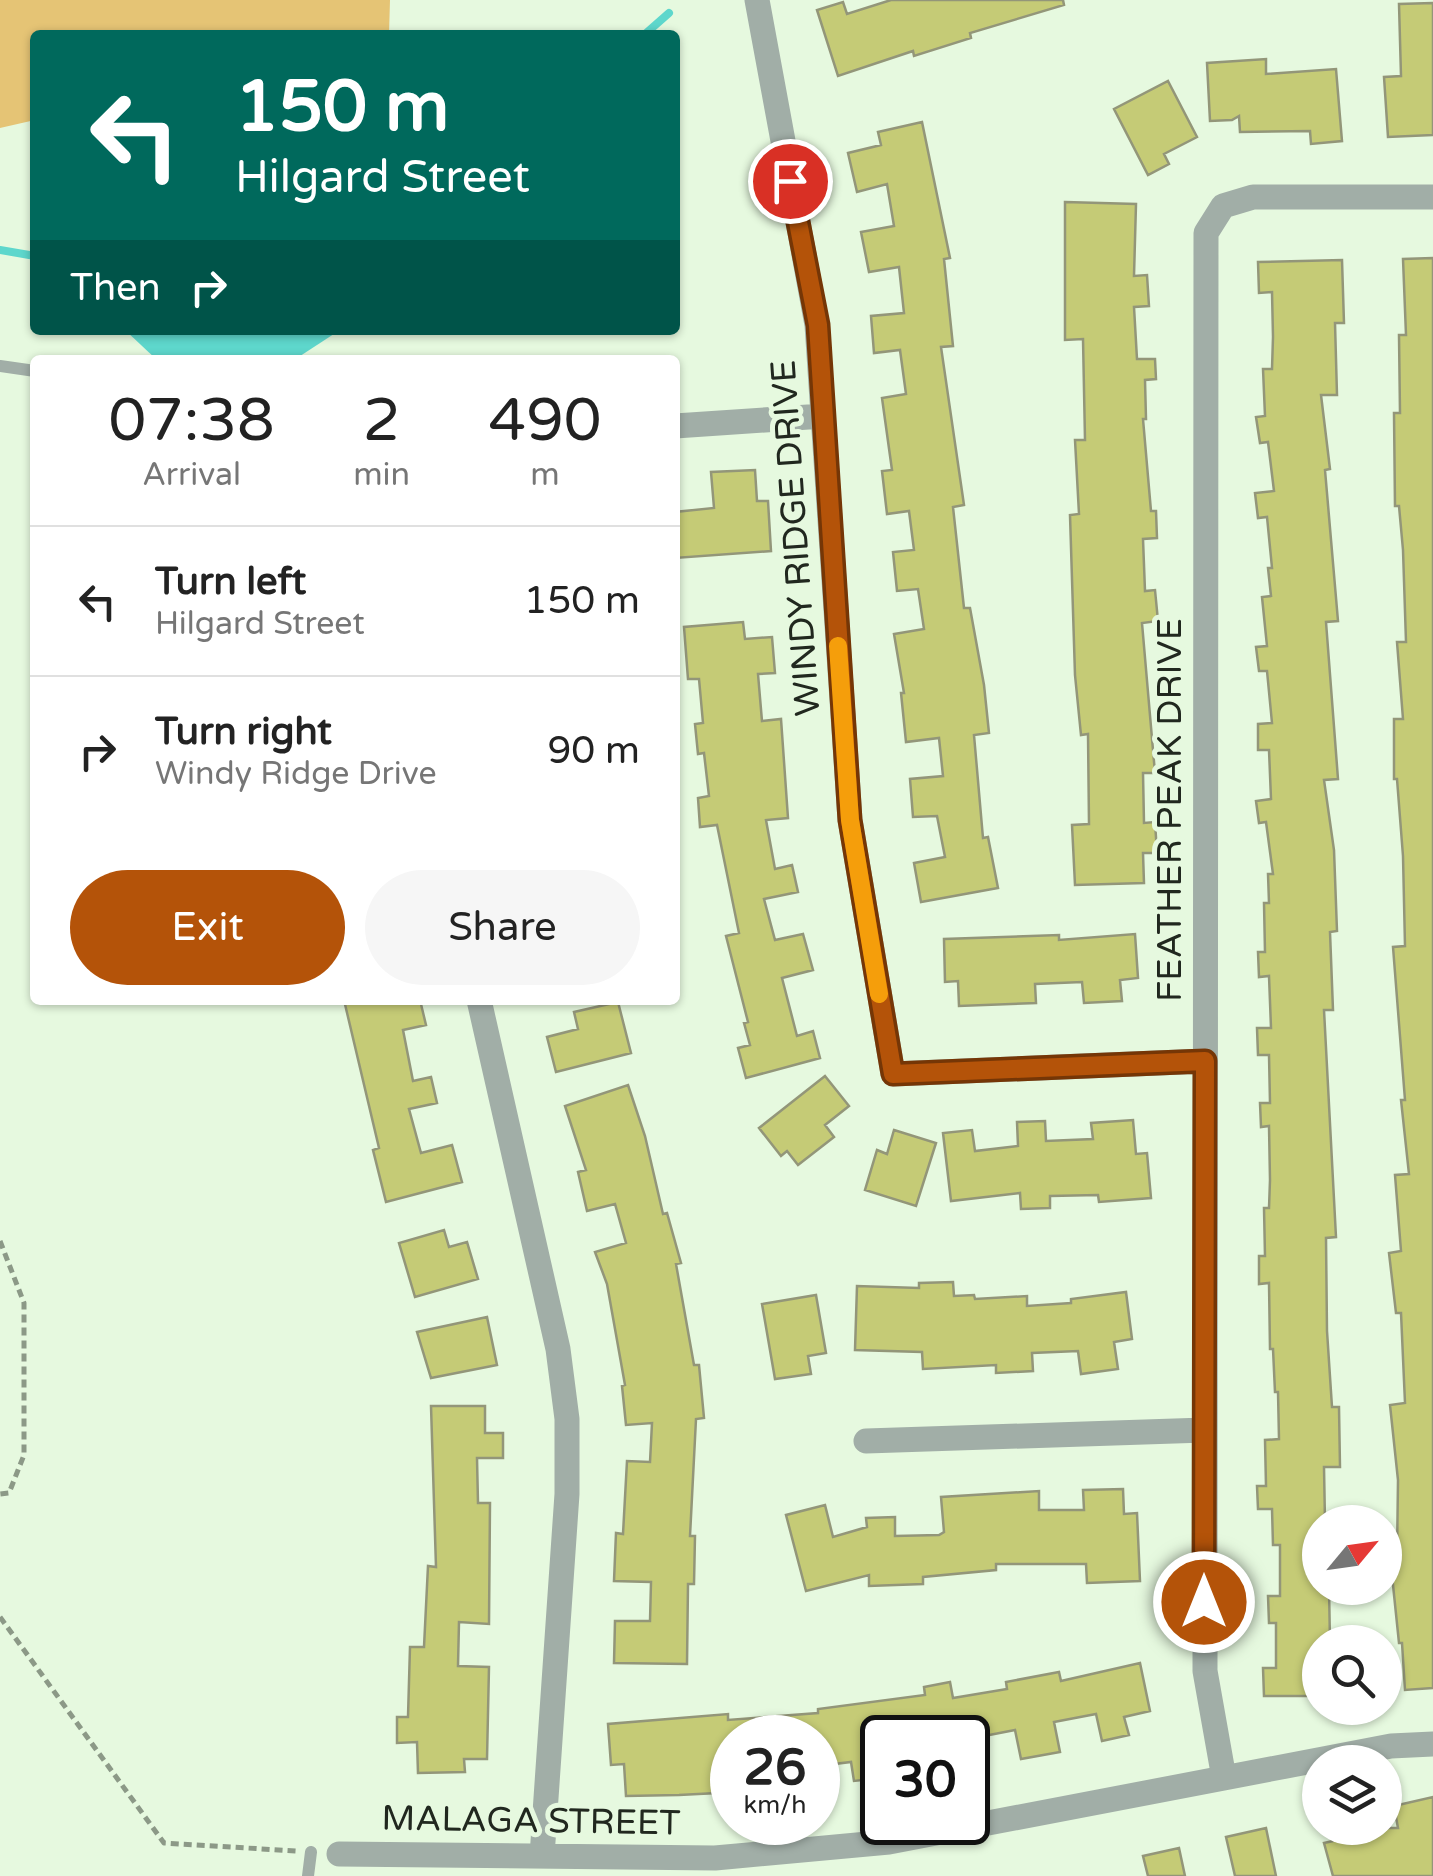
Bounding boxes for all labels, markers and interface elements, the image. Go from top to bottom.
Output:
text: 150 m [235,66,449,150]
icon: left [70,70,200,200]
pin [748,139,833,224]
text: Hilgard Street [235,151,530,205]
icon: arrive [763,154,818,209]
icon: right [181,260,236,315]
text: Then [70,265,161,311]
street label: WINDY RIDGE DRIVE [763,358,829,718]
text: 07:38 [108,385,275,457]
text: 2 [363,385,400,457]
text: 490 [488,385,602,457]
text: Arrival [142,456,241,494]
text: min [353,456,410,494]
text: m [530,456,560,494]
text: Turn left [155,559,306,605]
icon: left [70,574,125,629]
text: 150 m [524,578,640,624]
text: Hilgard Street [155,605,365,643]
street label: FEATHER PEAK DRIVE [1149,618,1191,1002]
text: Turn right [155,709,332,755]
icon: right [70,724,125,779]
text: 90 m [548,728,640,774]
text: Windy Ridge Drive [155,755,437,793]
button: Exit [70,870,345,985]
button: Share [365,870,640,985]
north arrow [1302,1505,1402,1605]
map controls [1302,1505,1402,1845]
position arrow [1152,1550,1256,1654]
button: search [1302,1625,1402,1725]
speed limit sign: 30 [860,1715,990,1845]
text: 26 [744,1738,806,1798]
button: layers [1302,1745,1402,1845]
text: km/h [744,1790,806,1820]
street label: MALAGA STREET [381,1797,681,1845]

